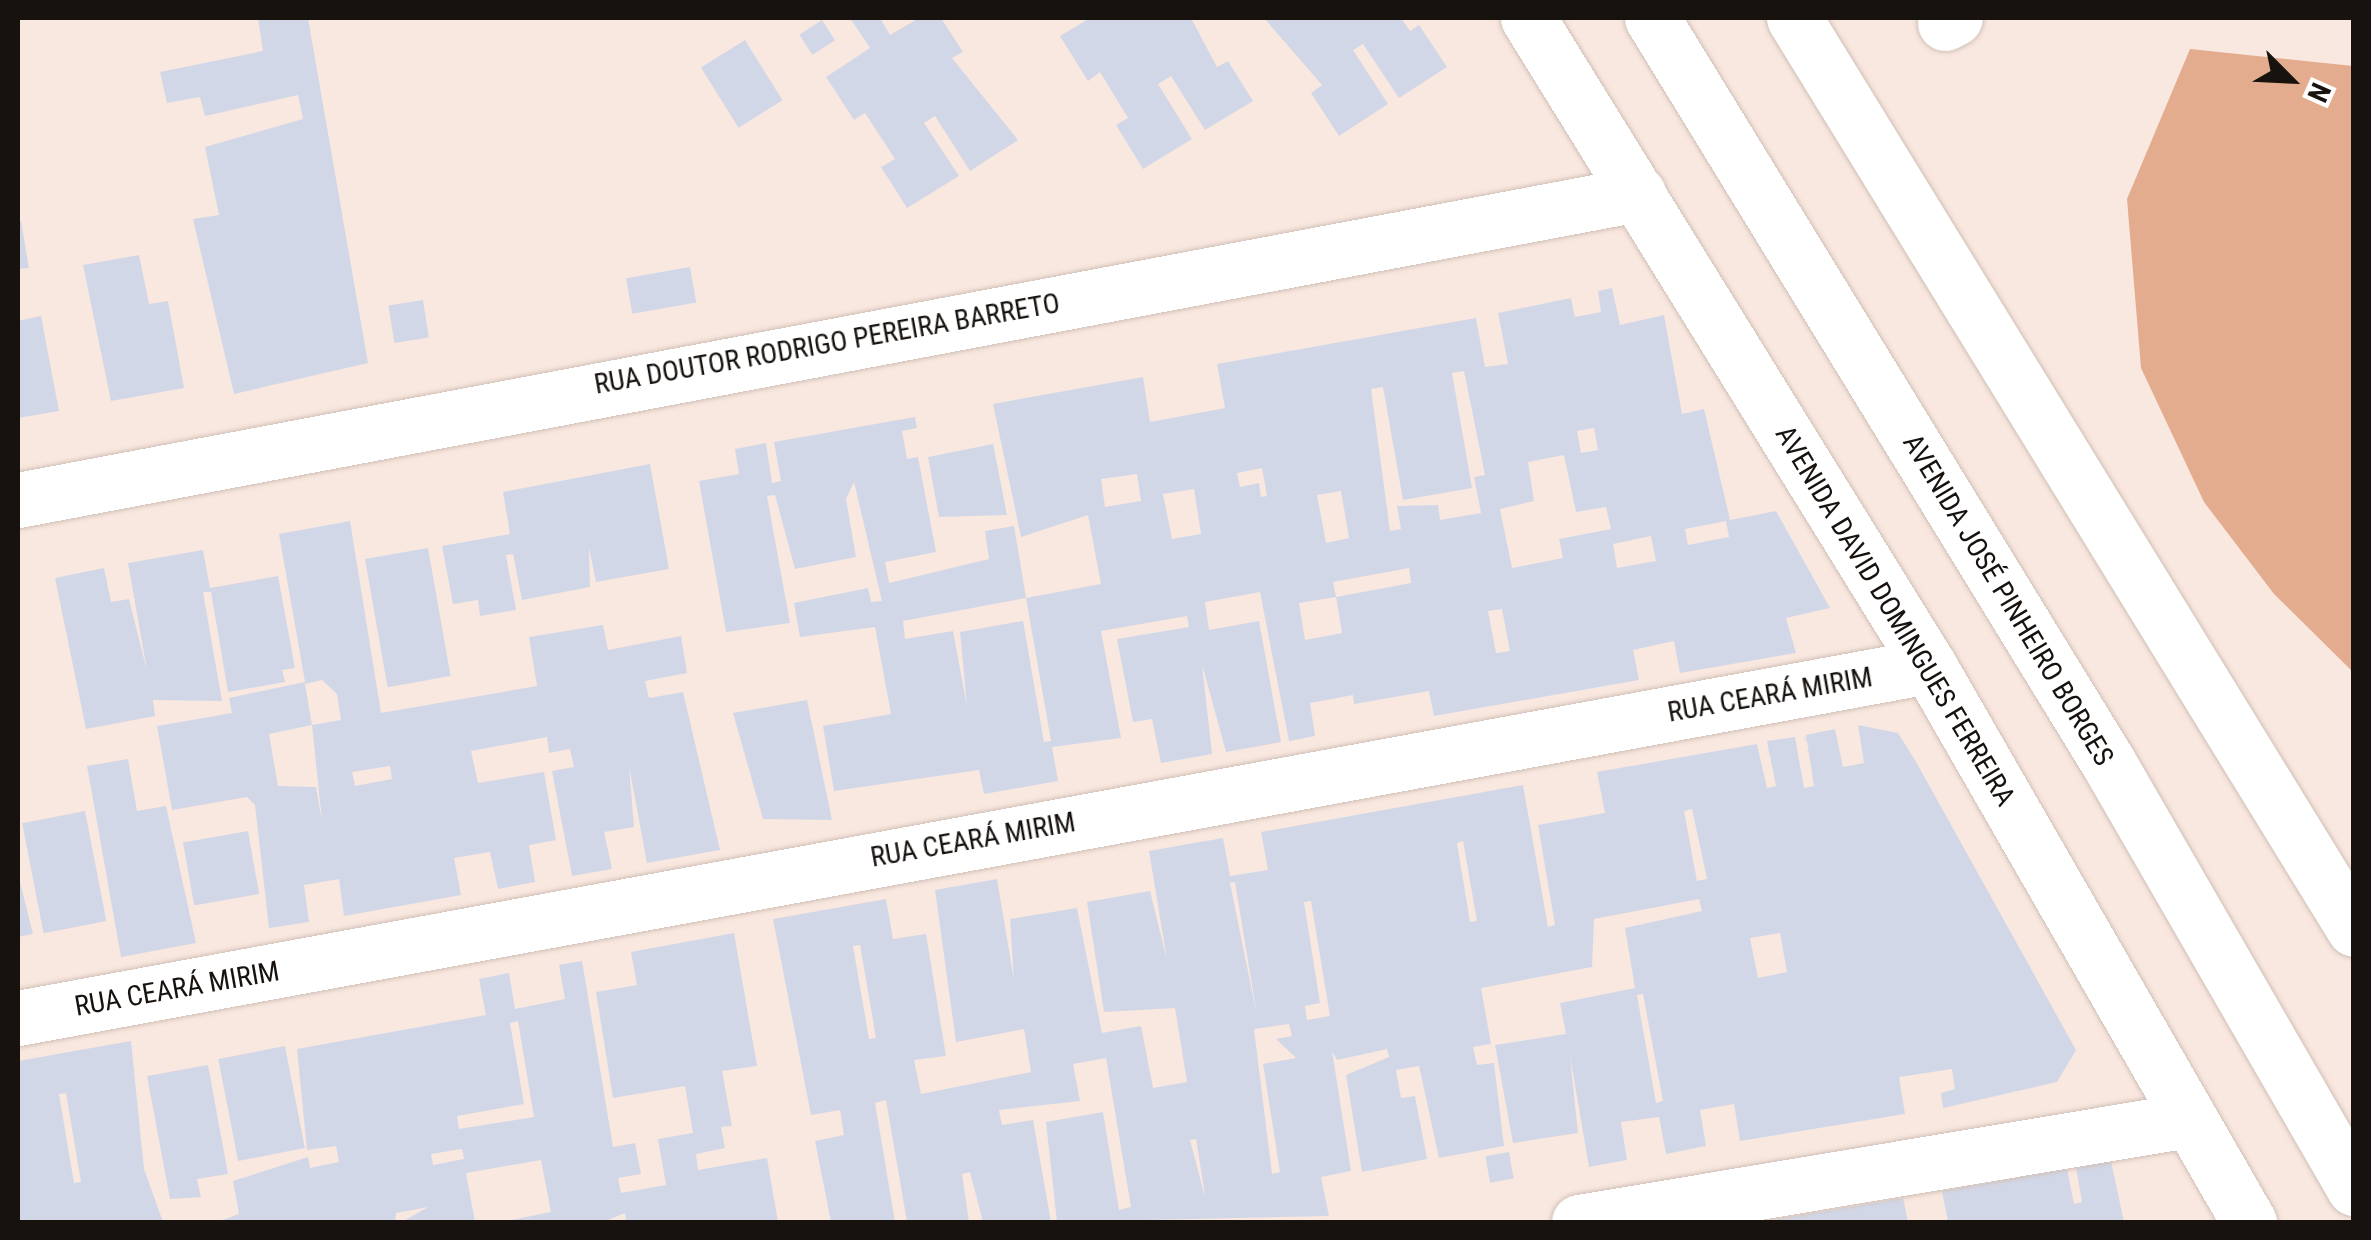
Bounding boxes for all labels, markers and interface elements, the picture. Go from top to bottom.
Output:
north arrow [2241,30,2341,130]
text: N [2300,78,2337,107]
street label: RUA DOUTOR RODRIGO PEREIRA BARRETO [592,286,1062,402]
street label: AVENIDA DAVID DOMINGUES FERREIRA [1768,420,2022,812]
street label: AVENIDA JOSÉ PINHEIRO BORGES [1896,428,2120,772]
street label: RUA CEARÁ MIRIM [1665,660,1875,730]
street label: RUA CEARÁ MIRIM [868,805,1078,875]
street label: RUA CEARÁ MIRIM [72,954,282,1024]

